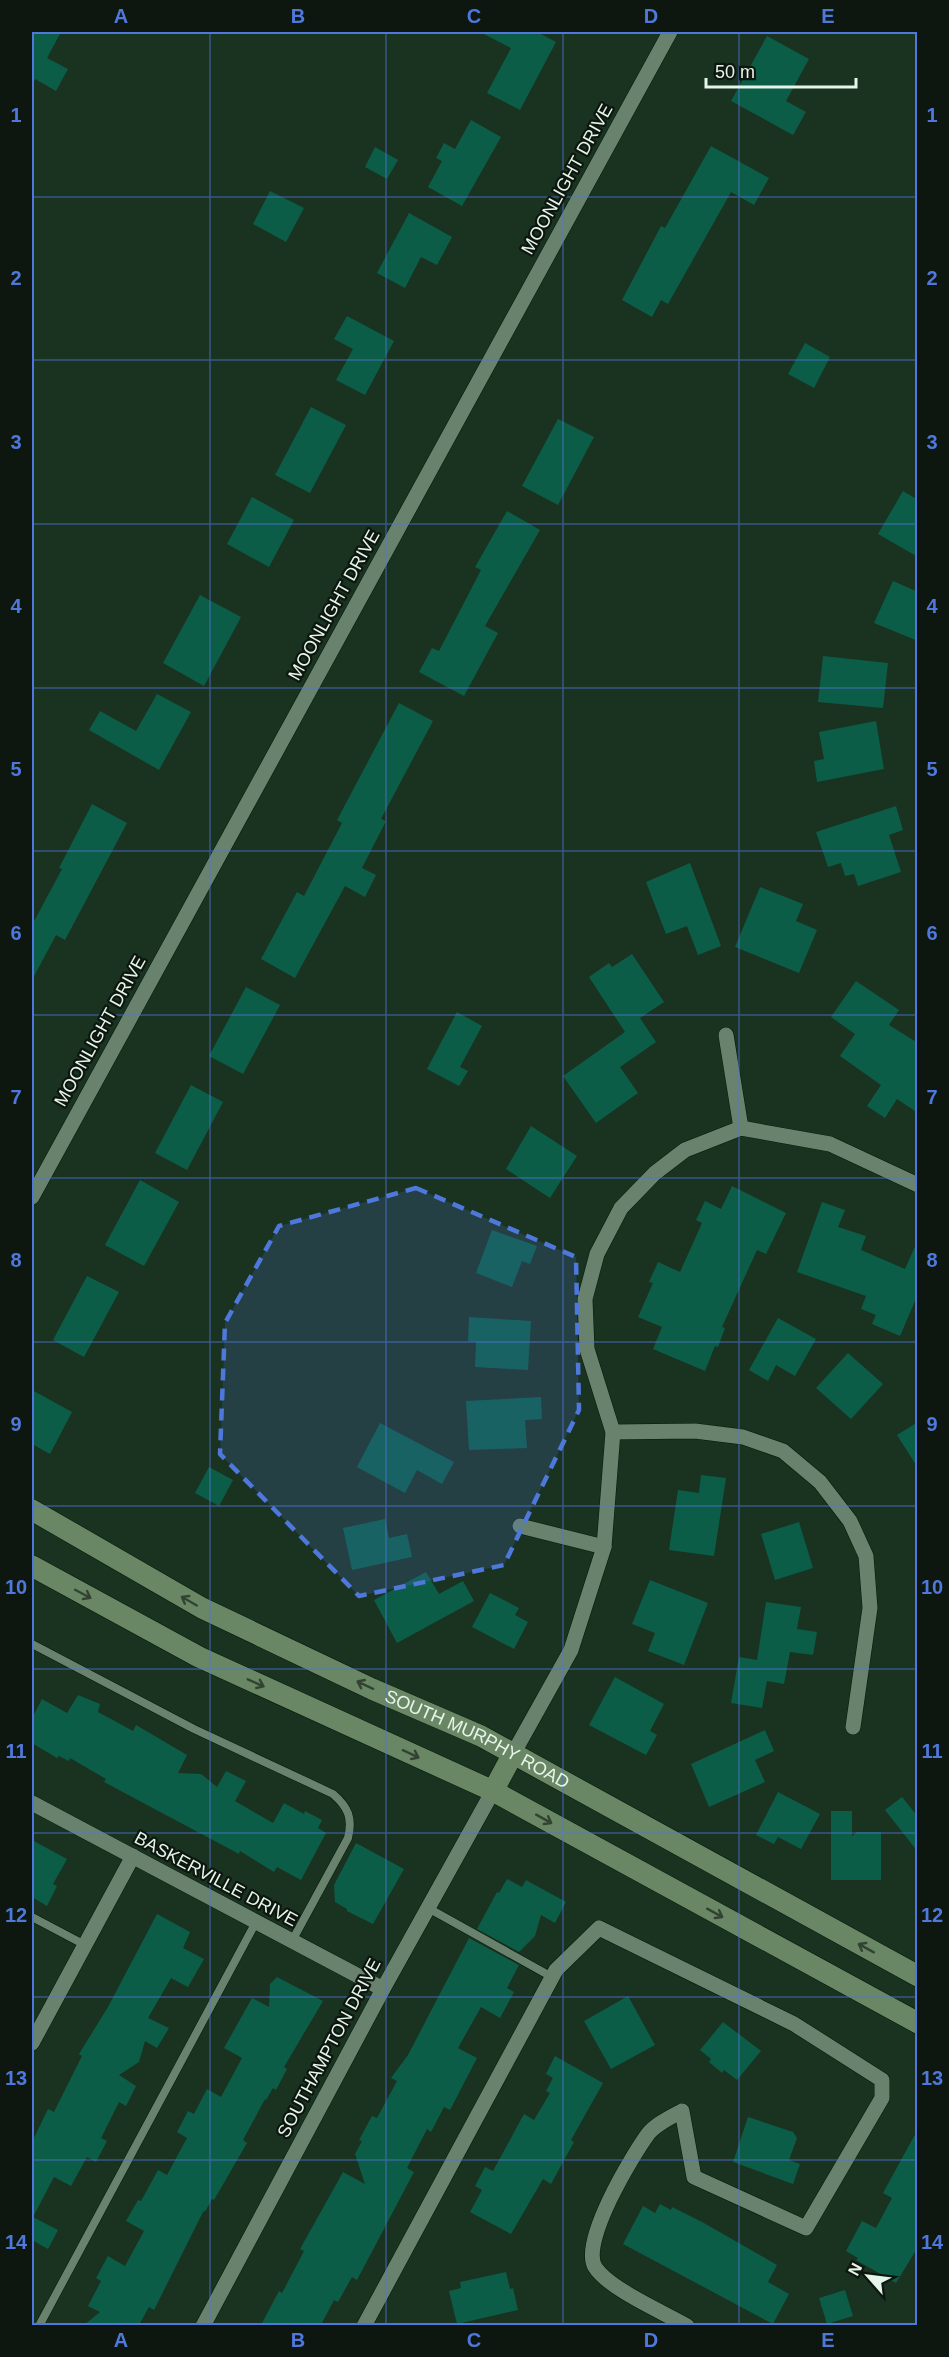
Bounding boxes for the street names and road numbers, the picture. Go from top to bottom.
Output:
street label: MOONLIGHT DRIVE [517,100,617,258]
street label: MOONLIGHT DRIVE [284,526,384,684]
street label: MOONLIGHT DRIVE [50,952,150,1110]
street label: SOUTH MURPHY ROAD [382,1686,573,1792]
street label: BASKERVILLE DRIVE [131,1828,301,1930]
street label: SOUTHAMPTON DRIVE [273,1955,385,2141]

